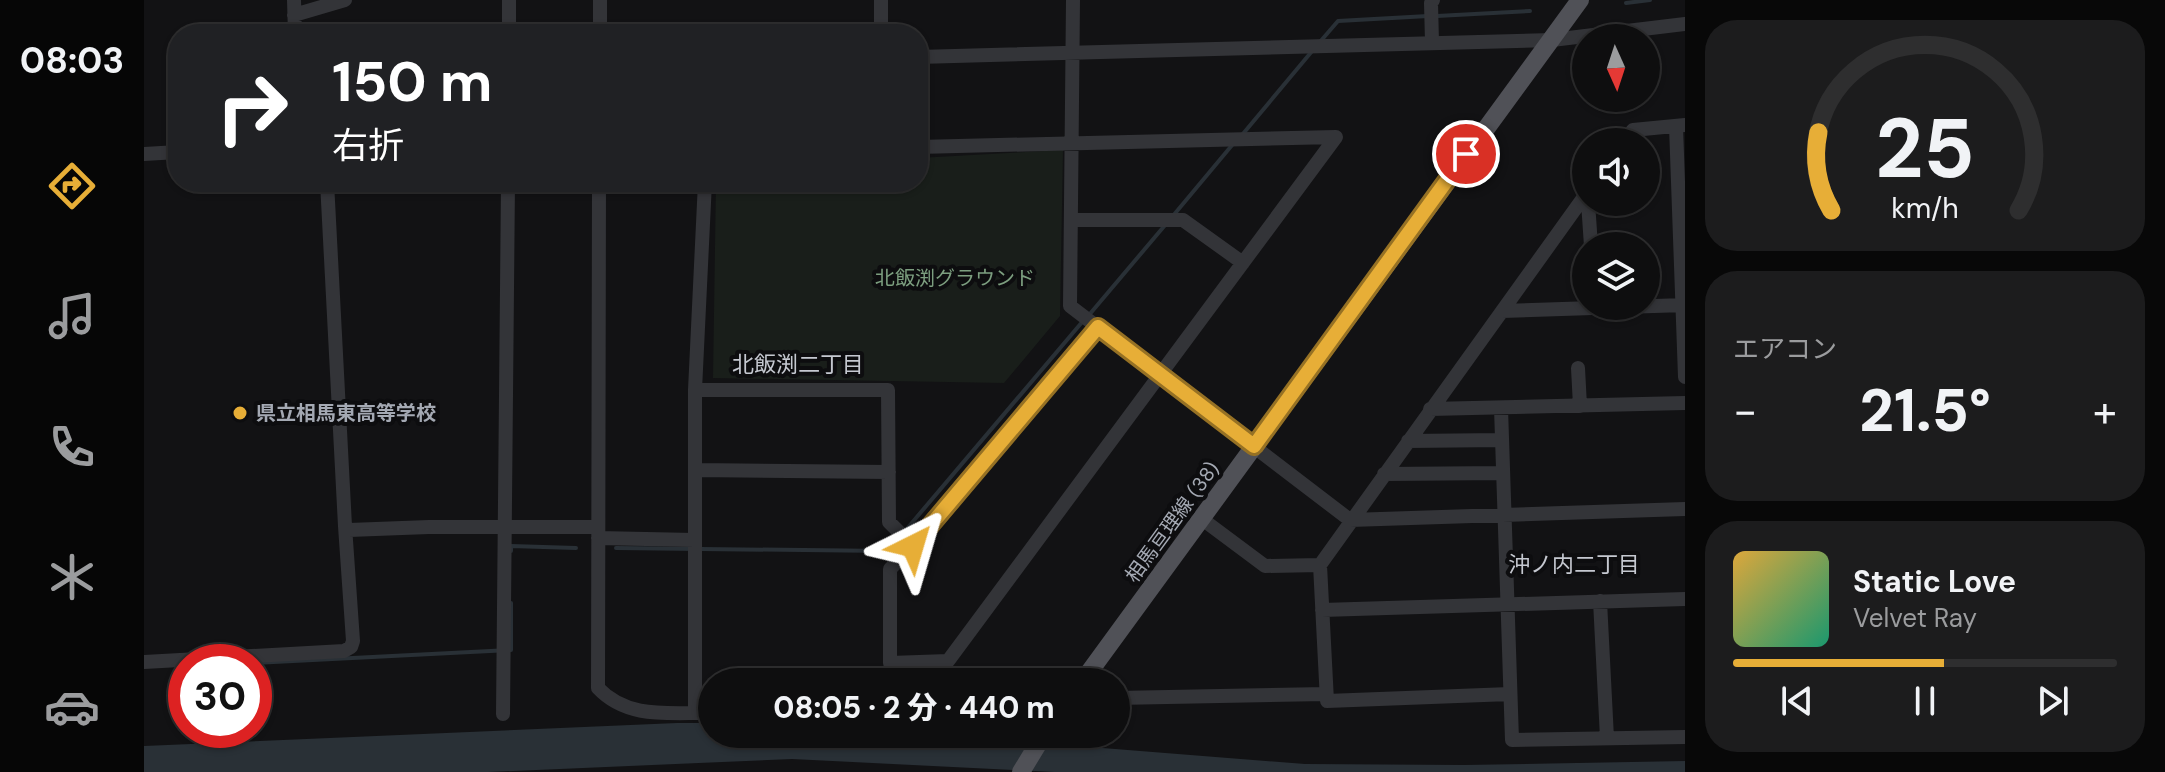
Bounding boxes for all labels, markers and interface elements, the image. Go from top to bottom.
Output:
north arrow [1572,24,1660,112]
map controls [1572,24,1660,320]
text: 08:03 [20,37,124,84]
text: 150 m [332,45,493,118]
icon: right [200,56,304,160]
text: 25 [1875,94,1975,203]
pin [1432,120,1500,188]
text: 右折 [332,122,404,169]
button: sound [1572,128,1660,216]
icon: arrive [1444,132,1488,176]
icon: directions [44,158,100,214]
text: km/h [1891,191,1959,228]
button: layers [1572,232,1660,320]
park label: 北飯渕グラウンド [875,265,1035,291]
icon: music [44,288,100,344]
text: エアコン [1733,332,1837,366]
district label: 北飯渕二丁目 [732,350,864,379]
text: 21.5° [1859,371,1991,450]
text: − [1733,382,1757,440]
text: + [2093,382,2117,440]
place label: 県立相馬東高等学校 [256,400,436,426]
marker: 県立相馬東高等学校 [231,404,249,422]
icon: phone [44,419,100,475]
street label: 相馬亘理線 (38) [1119,456,1225,588]
position arrow [871,504,955,588]
icon: climate [44,549,100,605]
district label: 沖ノ内二丁目 [1508,550,1640,579]
text: Static Love [1853,562,2016,601]
text: Velvet Ray [1853,601,1977,635]
speed limit sign: 30 [168,644,272,748]
icon: car [44,679,100,735]
icon: previous [1775,679,1819,723]
icon: pause [1903,679,1947,723]
icon: next [2031,679,2075,723]
text: 08:05 · 2 分 · 440 m [773,688,1055,727]

